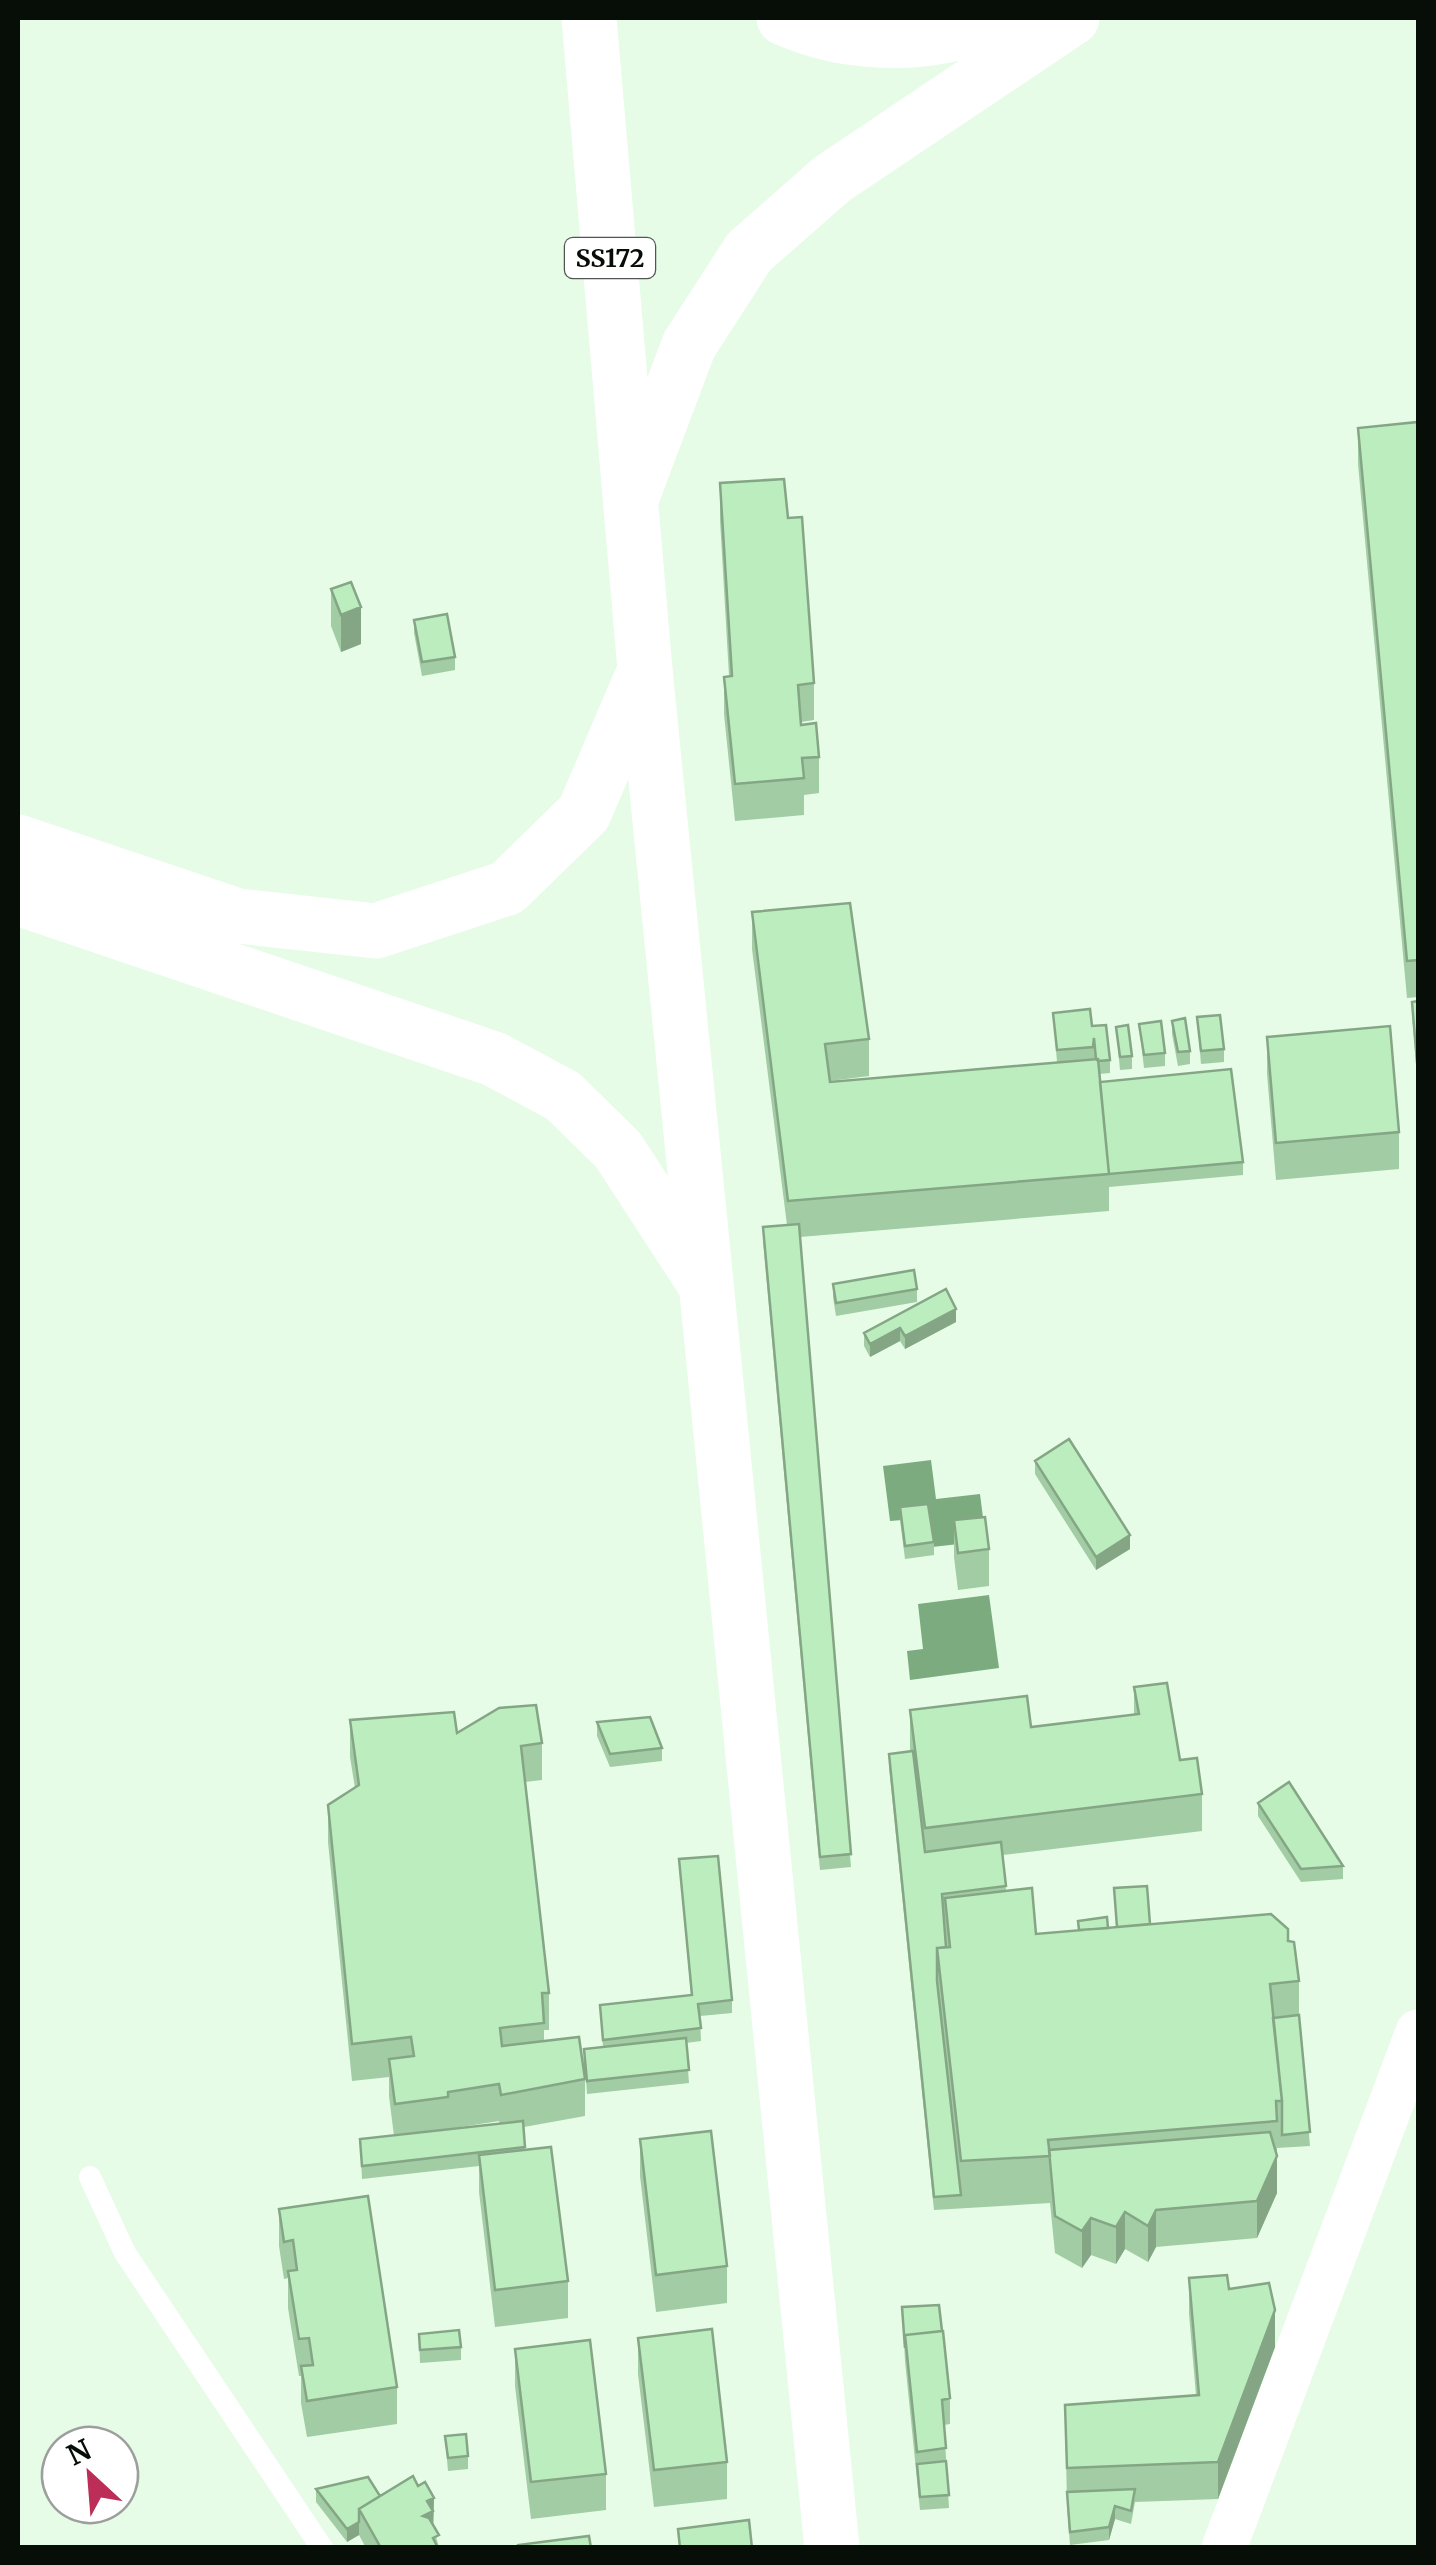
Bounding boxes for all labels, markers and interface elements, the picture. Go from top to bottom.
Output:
road number: SS172 [565,238,655,278]
north arrow [40,2425,140,2525]
text: N [61,2432,97,2474]

